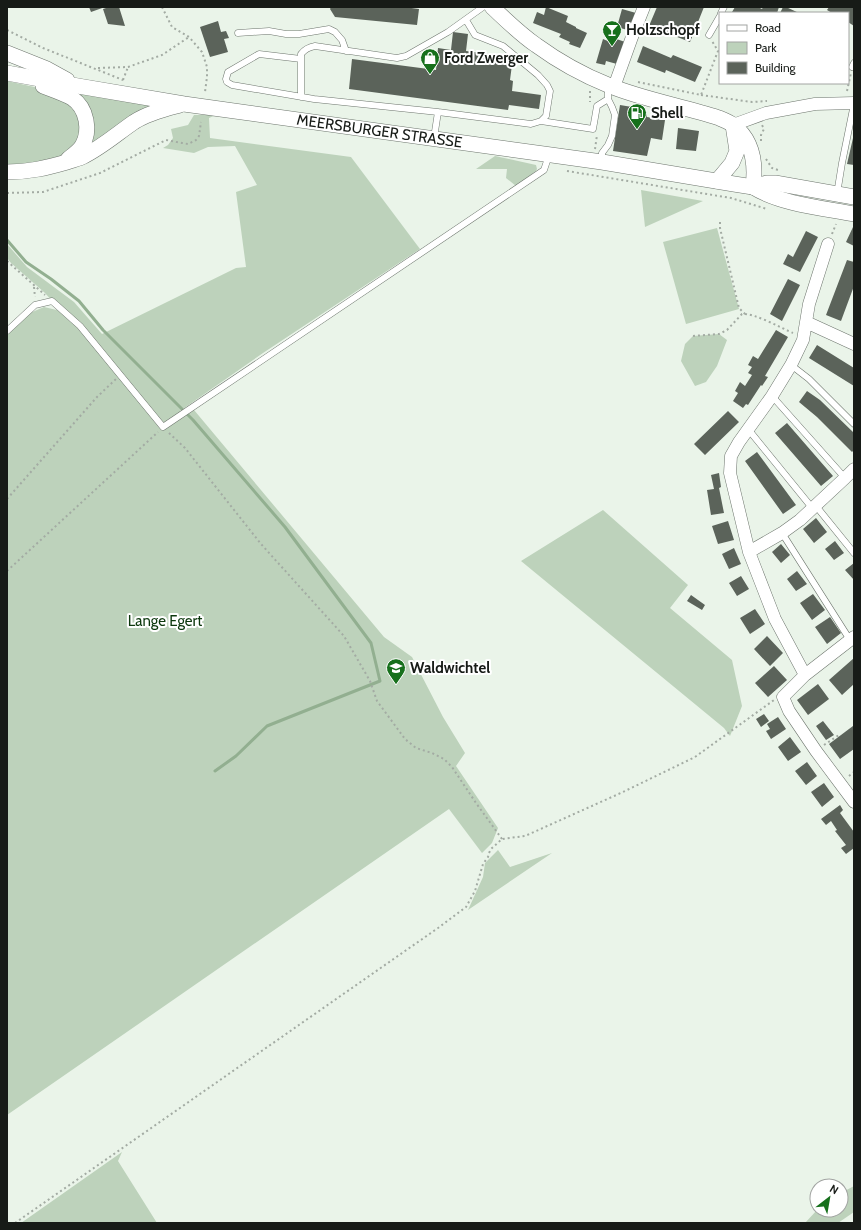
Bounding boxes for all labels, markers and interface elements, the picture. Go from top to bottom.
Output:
legend [719,12,849,84]
bar icon: Holzschopf [601,19,623,47]
text: Road [755,20,781,35]
place label: Holzschopf [626,21,700,39]
text: Park [755,40,777,55]
shop icon: Ford Zwerger [419,47,441,75]
place label: Ford Zwerger [444,49,528,67]
text: Building [755,60,797,75]
fuel station icon: Shell [626,102,648,130]
place label: Shell [651,104,684,122]
street label: MEERSBURGER STRASSE [295,111,463,152]
park label: Lange Egert [128,612,202,630]
school or university icon: Waldwichtel [385,657,407,685]
place label: Waldwichtel [410,659,490,677]
north arrow [809,1178,849,1218]
text: N [827,1181,841,1197]

